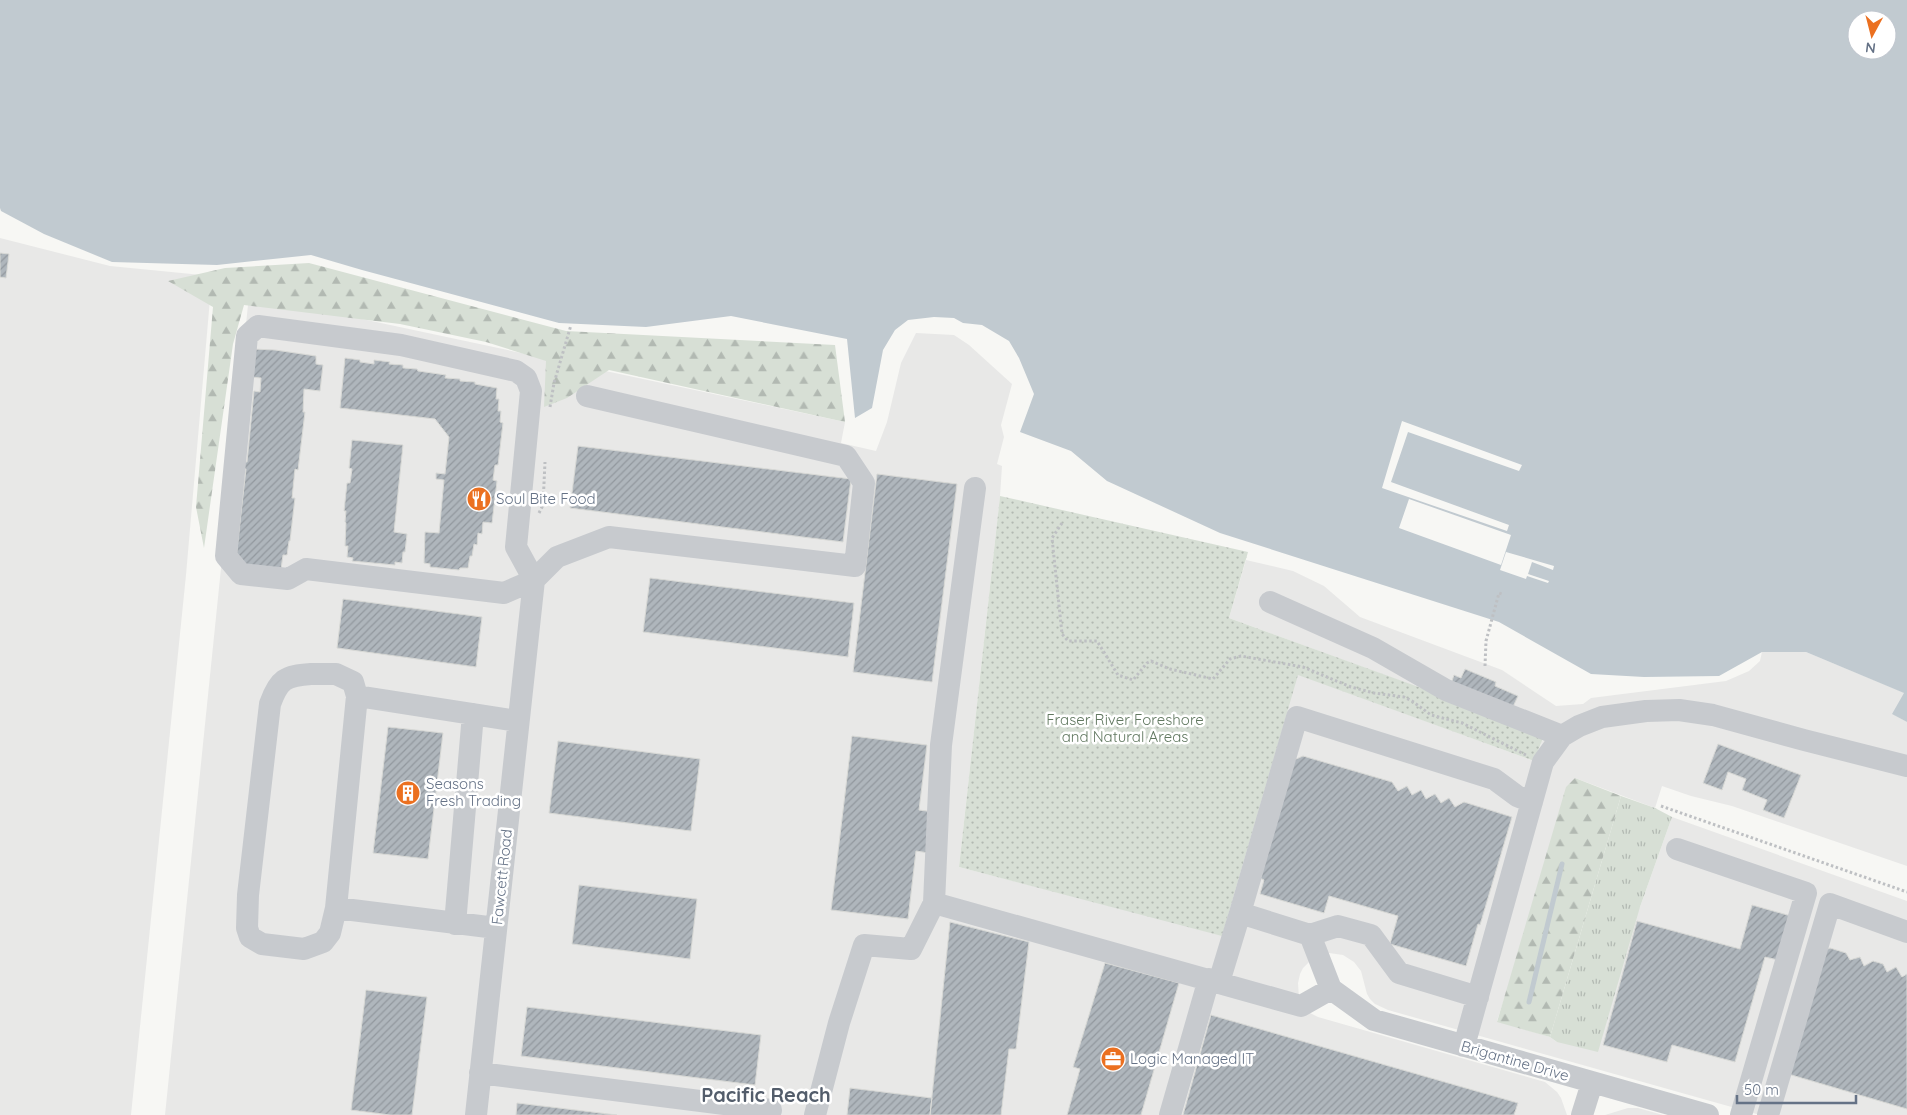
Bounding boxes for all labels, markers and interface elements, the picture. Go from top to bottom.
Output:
north arrow [1847,10,1897,60]
text: N [1864,38,1877,57]
restaurant icon: Soul Bite Food [466,486,492,512]
place label: Soul Bite Food [496,489,596,508]
park label: Fraser River Foreshore and Natural Areas [1046,710,1204,746]
place label: Seasons Fresh Trading [426,774,521,810]
building icon: Seasons Fresh Trading [395,780,421,806]
street label: Fawcett Road [487,828,516,926]
street label: Brigantine Drive [1459,1036,1571,1085]
office icon: Logic Managed IT [1100,1046,1126,1072]
place label: Logic Managed IT [1130,1049,1254,1068]
scale bar [1737,1072,1856,1104]
text: 50 m [1744,1080,1779,1099]
district label: Pacific Reach [701,1082,831,1107]

